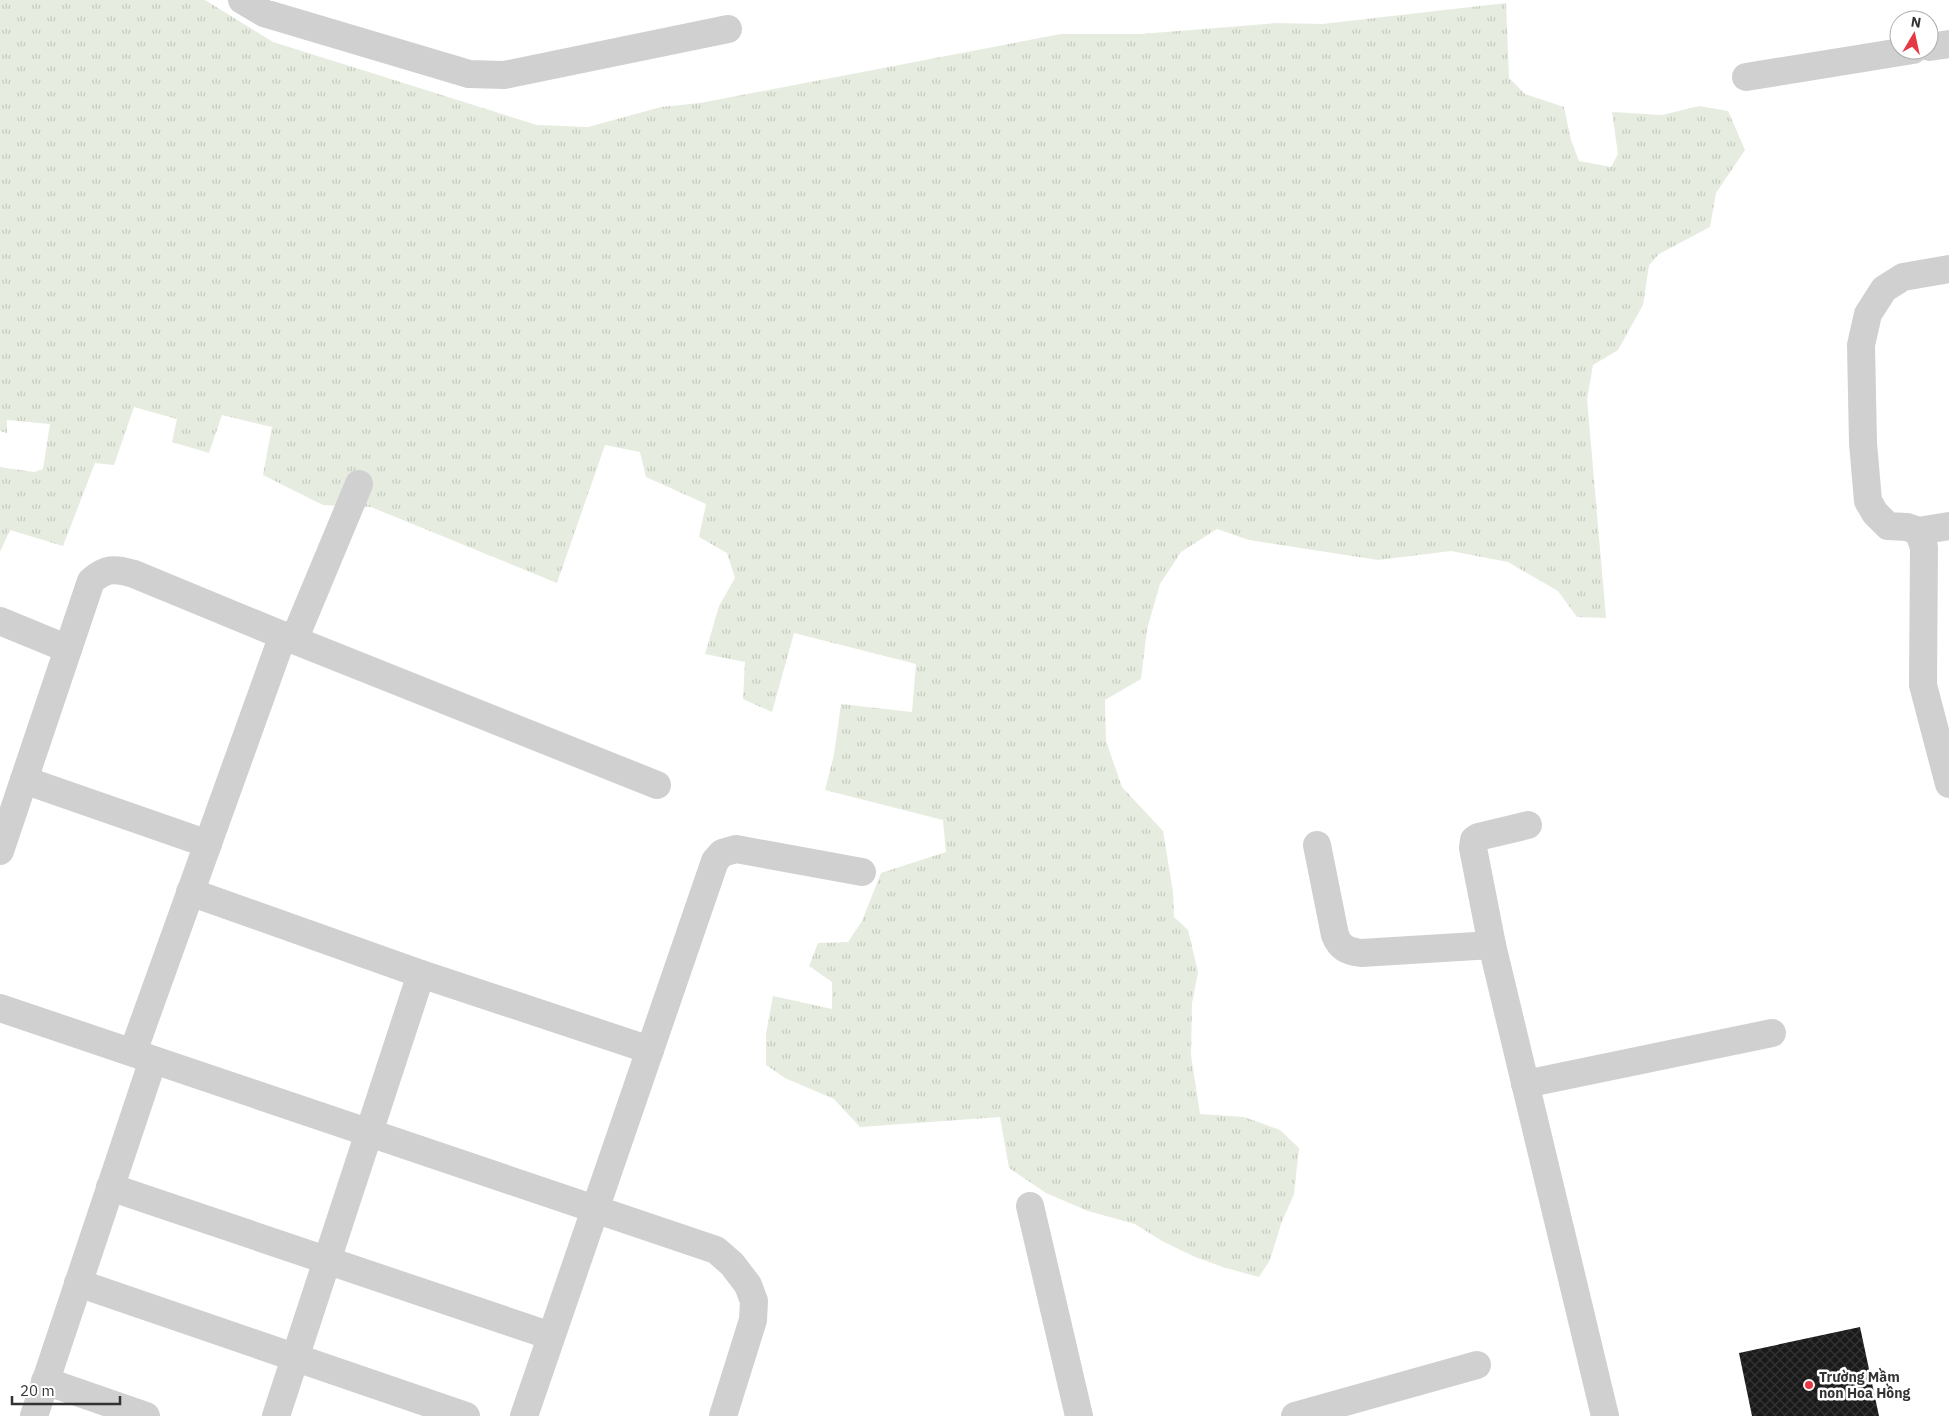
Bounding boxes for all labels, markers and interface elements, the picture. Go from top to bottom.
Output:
north arrow [1889,10,1939,60]
text: N [1910,12,1922,32]
place label: Trường Mầm non Hoa Hồng [1819,1367,1911,1402]
scale bar [12,1374,120,1406]
marker: Trường Mầm non Hoa Hồng [1803,1379,1815,1391]
text: 20 m [20,1381,55,1400]

